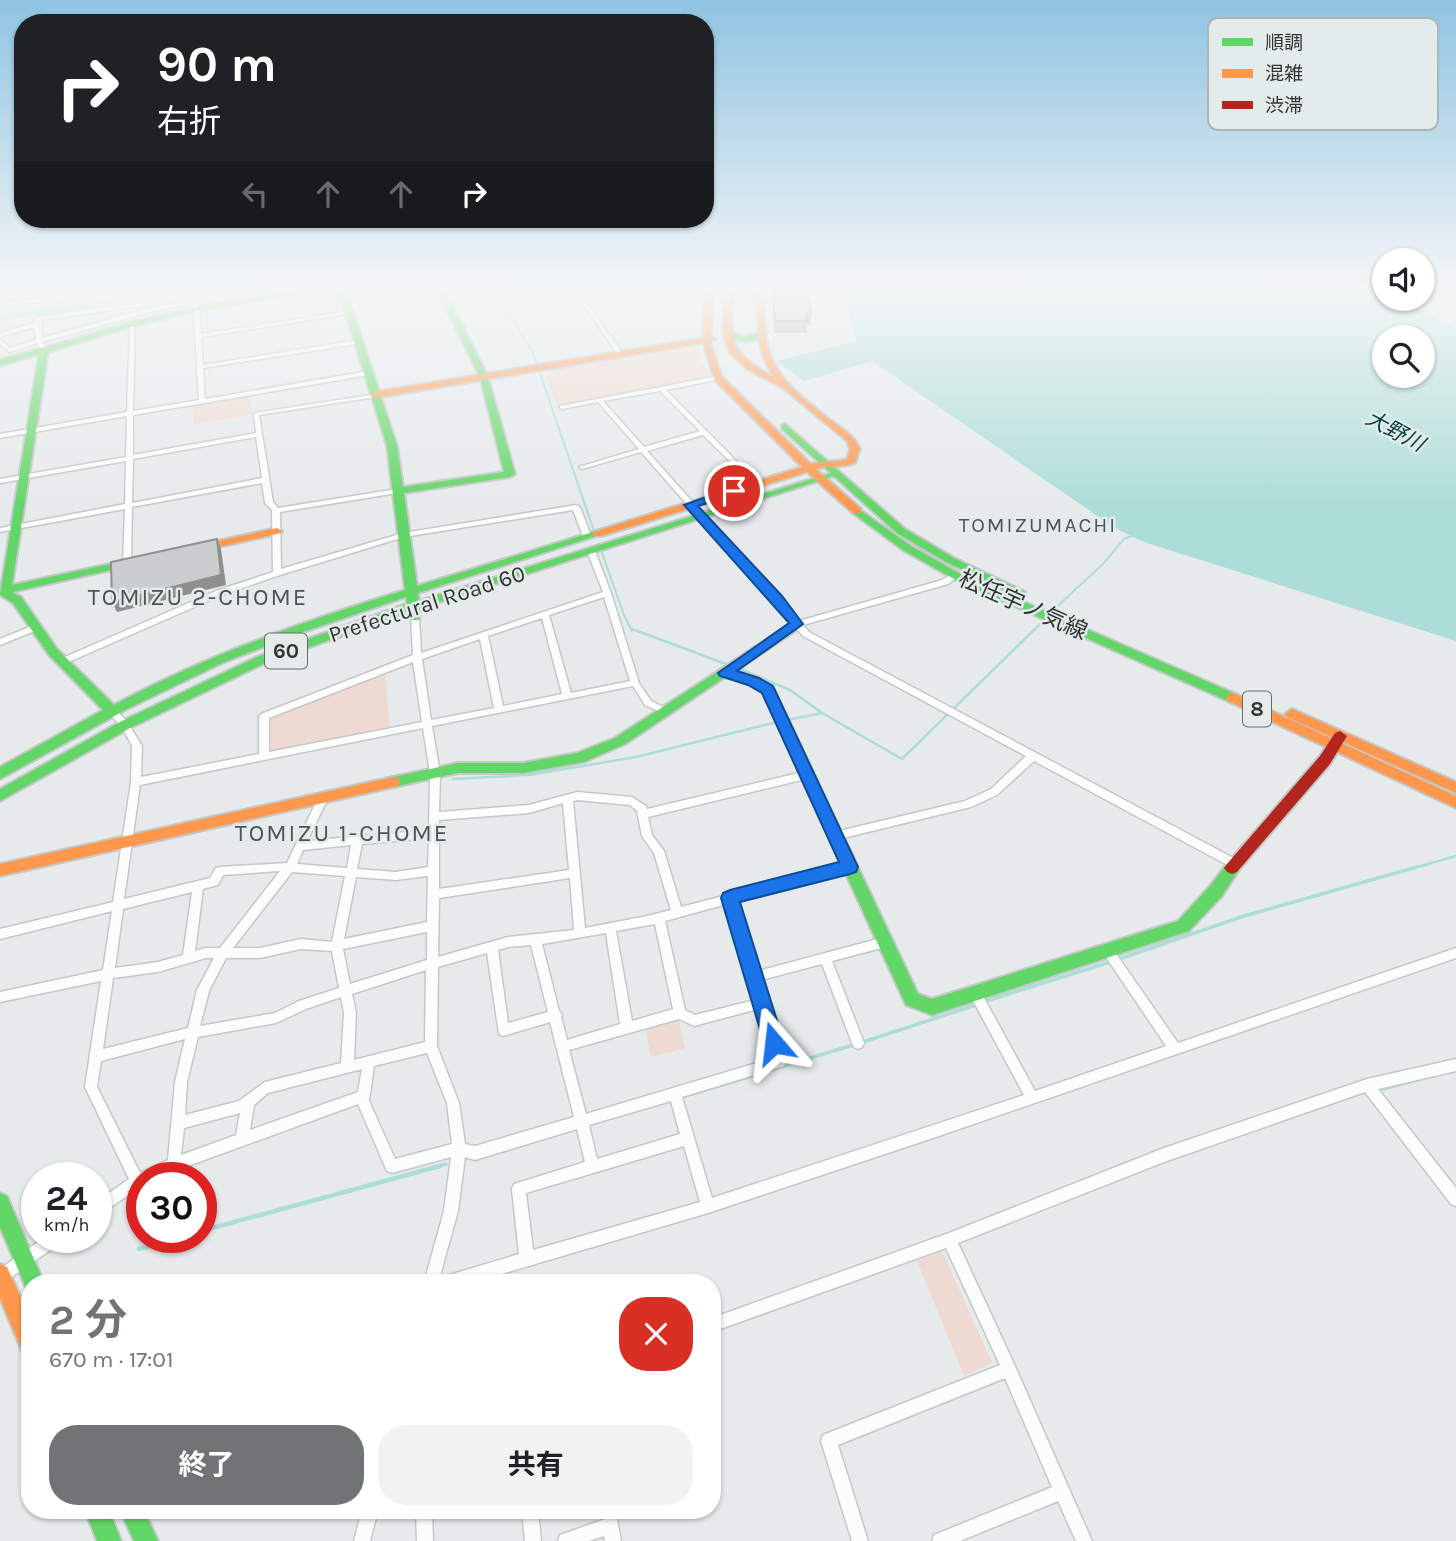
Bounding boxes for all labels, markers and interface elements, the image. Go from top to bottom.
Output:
legend [1208,18,1438,130]
text: 順調 [1265,32,1303,54]
text: 90 m [157,36,277,93]
icon: right [42,42,133,133]
text: 混雑 [1265,63,1303,85]
text: 渋滞 [1265,95,1303,117]
text: 右折 [157,103,221,140]
icon: left [236,175,274,213]
icon: ahead [309,175,347,213]
icon: ahead [382,175,420,213]
icon: right [455,175,493,213]
map controls [1372,248,1435,388]
button: sound [1372,248,1435,311]
button: search [1372,325,1435,388]
water label: 大野川 [1362,406,1430,457]
pin [704,461,764,521]
icon: arrive [715,472,753,510]
district label: TOMIZUMACHI [959,513,1117,537]
street label: Prefectural Road 60 [325,559,529,649]
street label: 松任宇ノ気線 [954,565,1092,645]
district label: TOMIZU 2-CHOME [88,583,308,611]
road number: 60 [265,634,307,668]
road number: 8 [1243,692,1271,726]
district label: TOMIZU 1-CHOME [235,819,449,847]
position arrow [737,1006,811,1080]
speed limit sign: 30 [126,1162,217,1253]
text: 24 [46,1178,88,1219]
text: km/h [44,1214,89,1236]
text: 2 分 [49,1295,127,1345]
button: close [619,1297,693,1371]
text: 670 m · 17:01 [49,1346,174,1373]
button: 終了 [49,1425,364,1505]
button: 共有 [378,1425,693,1505]

